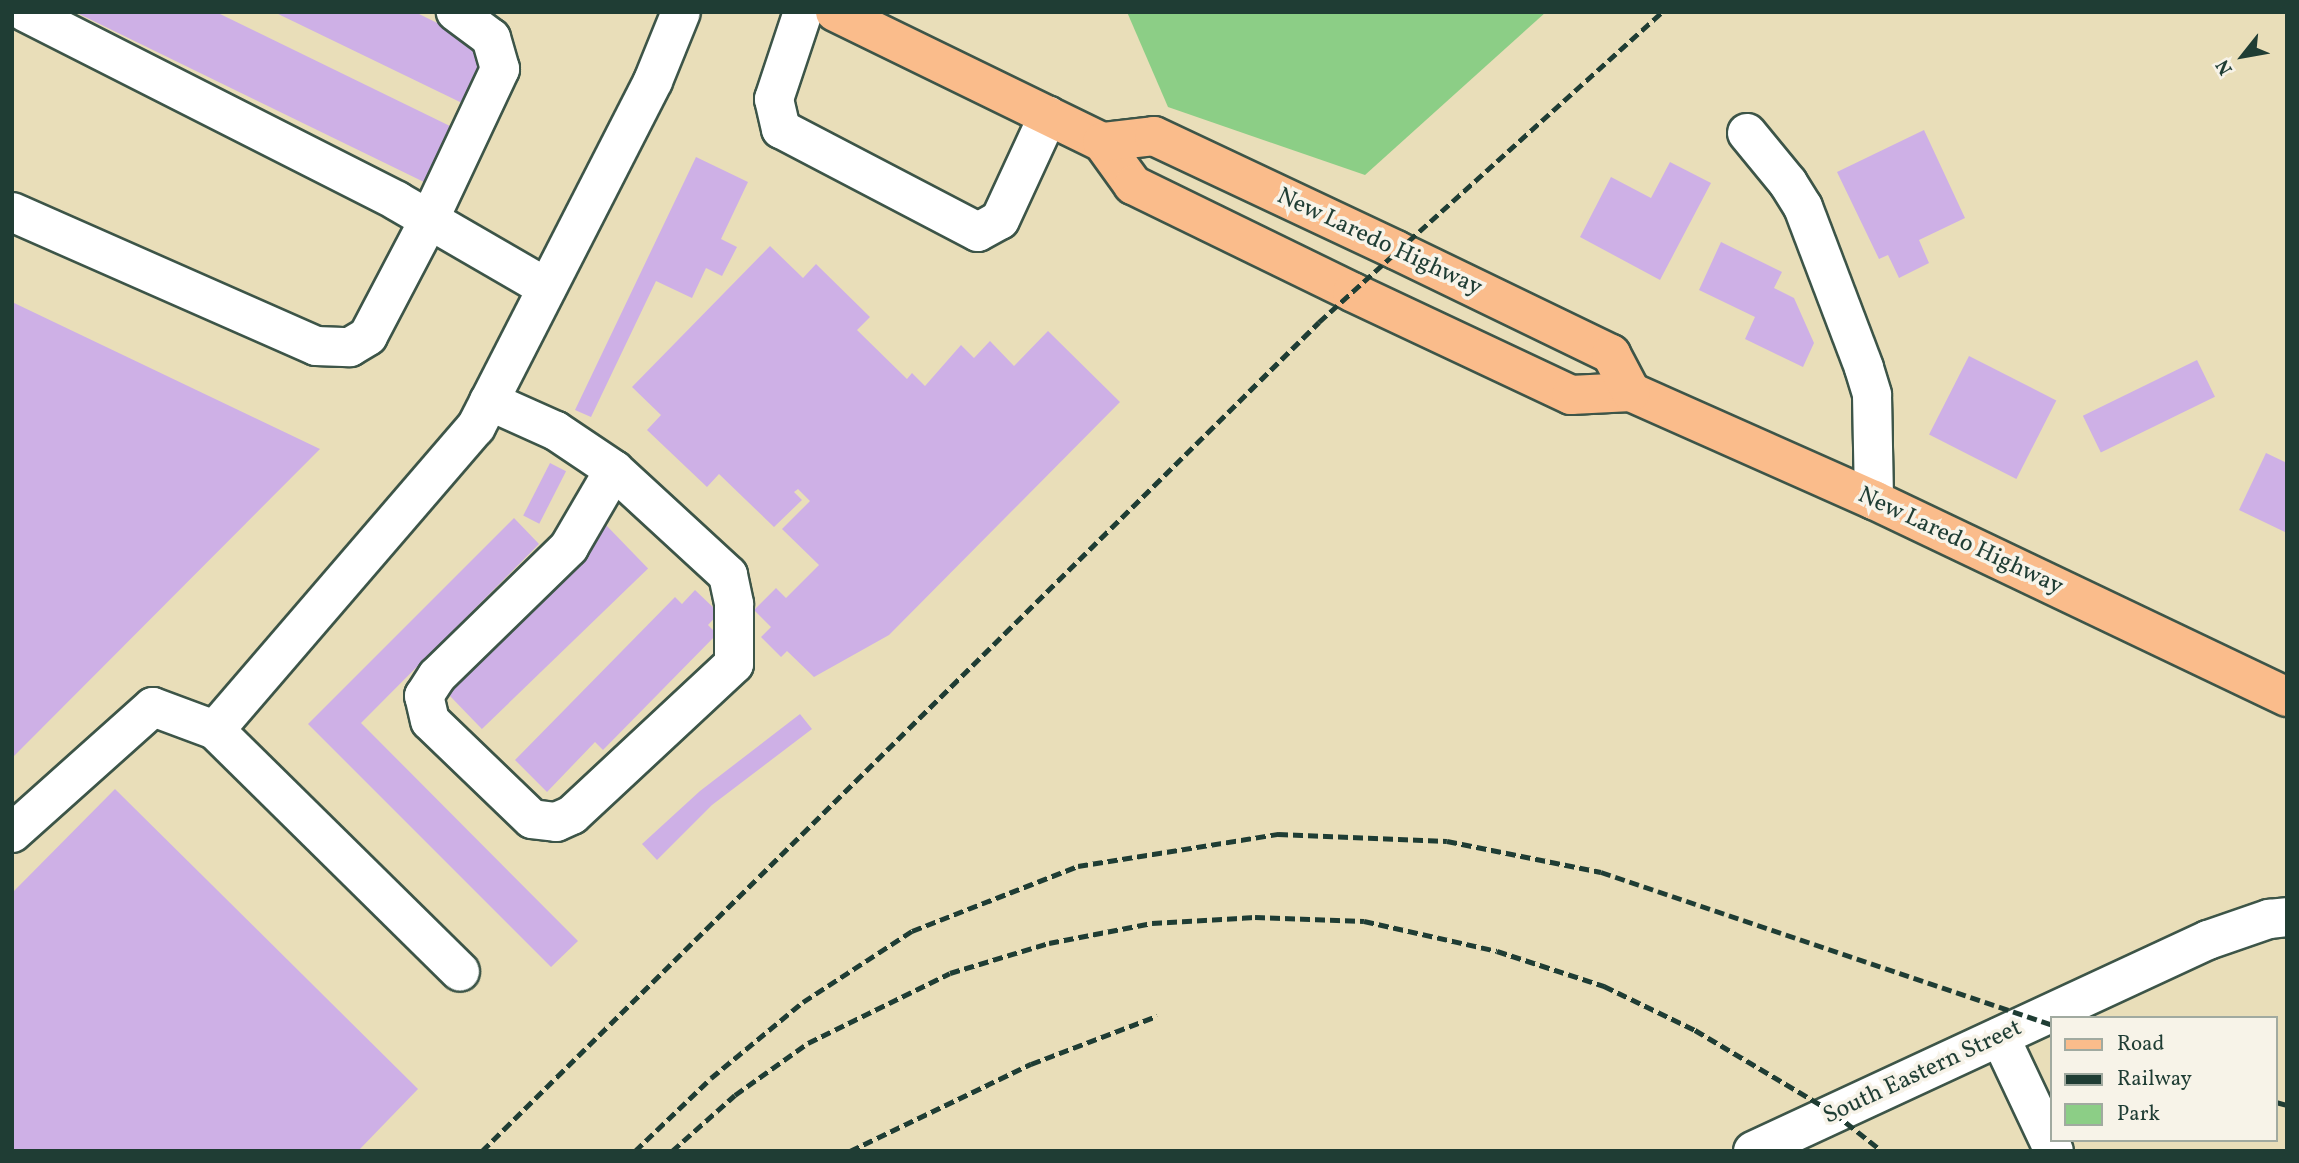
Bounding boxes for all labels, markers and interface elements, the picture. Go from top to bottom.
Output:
north arrow [2208,21,2278,91]
text: N [2210,54,2240,79]
street label: New Laredo Highway [1271,183,1487,303]
street label: New Laredo Highway [1852,482,2068,602]
street label: South Eastern Street [1819,1014,2027,1132]
legend [2050,1016,2278,1142]
text: Road [2117,1030,2164,1059]
text: Railway [2117,1065,2192,1094]
text: Park [2117,1100,2160,1129]

